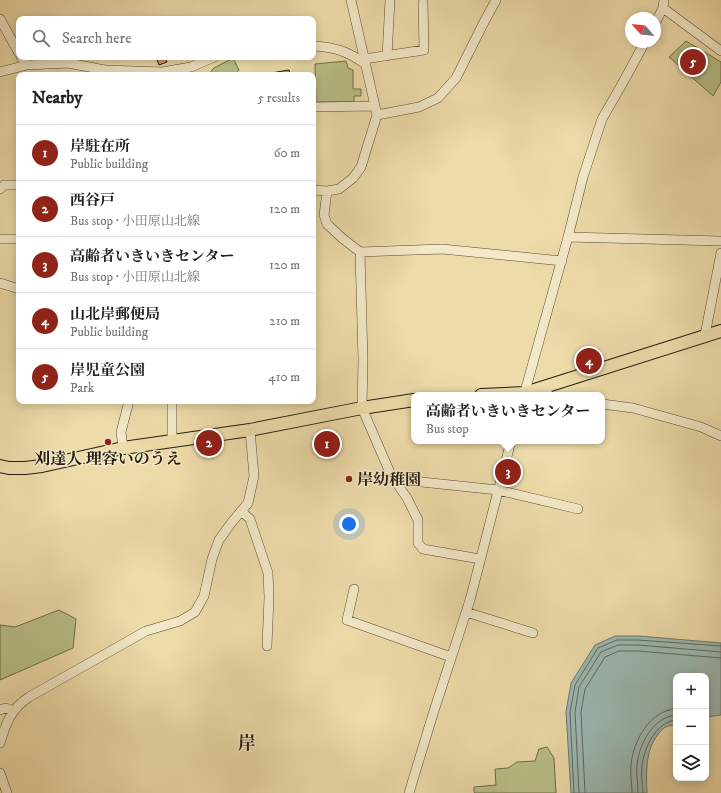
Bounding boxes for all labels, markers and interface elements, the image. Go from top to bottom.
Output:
north arrow [625,12,661,48]
search box [16,16,316,60]
icon: search [30,27,52,49]
text: Search here [62,29,131,48]
pin: 5 [680,47,706,77]
text: Nearby [32,87,82,109]
text: 5 results [258,90,300,106]
text: 岸駐在所 [70,137,130,156]
text: 1 [43,145,47,161]
text: 60 m [274,145,300,161]
text: Public building [70,156,148,172]
text: 西谷戸 [70,191,115,210]
text: 2 [42,201,48,217]
text: 120 m [269,201,300,217]
text: Bus stop · 小田原山北線 [70,213,200,229]
text: 高齢者いきいきセンター [70,247,234,266]
text: 3 [43,257,47,273]
text: 120 m [269,257,300,273]
text: Bus stop · 小田原山北線 [70,269,200,285]
text: 山北岸郵便局 [70,305,160,324]
text: 4 [41,313,49,329]
text: 210 m [269,313,300,329]
text: Public building [70,324,148,340]
pin: 4 [576,346,602,376]
text: 岸児童公園 [70,361,145,380]
text: 5 [42,369,48,385]
text: 410 m [268,369,300,385]
text: Park [70,380,94,396]
popup [411,392,605,444]
text: 高齢者いきいきセンター [426,402,590,421]
text: Bus stop [426,421,469,437]
pin: 2 [196,428,222,458]
pin: 1 [314,429,340,459]
marker: 刈達人 理容いのうえ [103,437,113,447]
place label: 刈達人 理容いのうえ [34,449,182,469]
pin: 3 [495,457,521,487]
place label: 岸幼稚園 [357,470,421,490]
marker: 岸幼稚園 [344,474,354,484]
your location [339,514,359,534]
map controls [673,673,709,781]
button: + [673,673,709,709]
button: − [673,709,709,745]
district label: 岸 [238,733,256,755]
button: layers [673,745,709,781]

